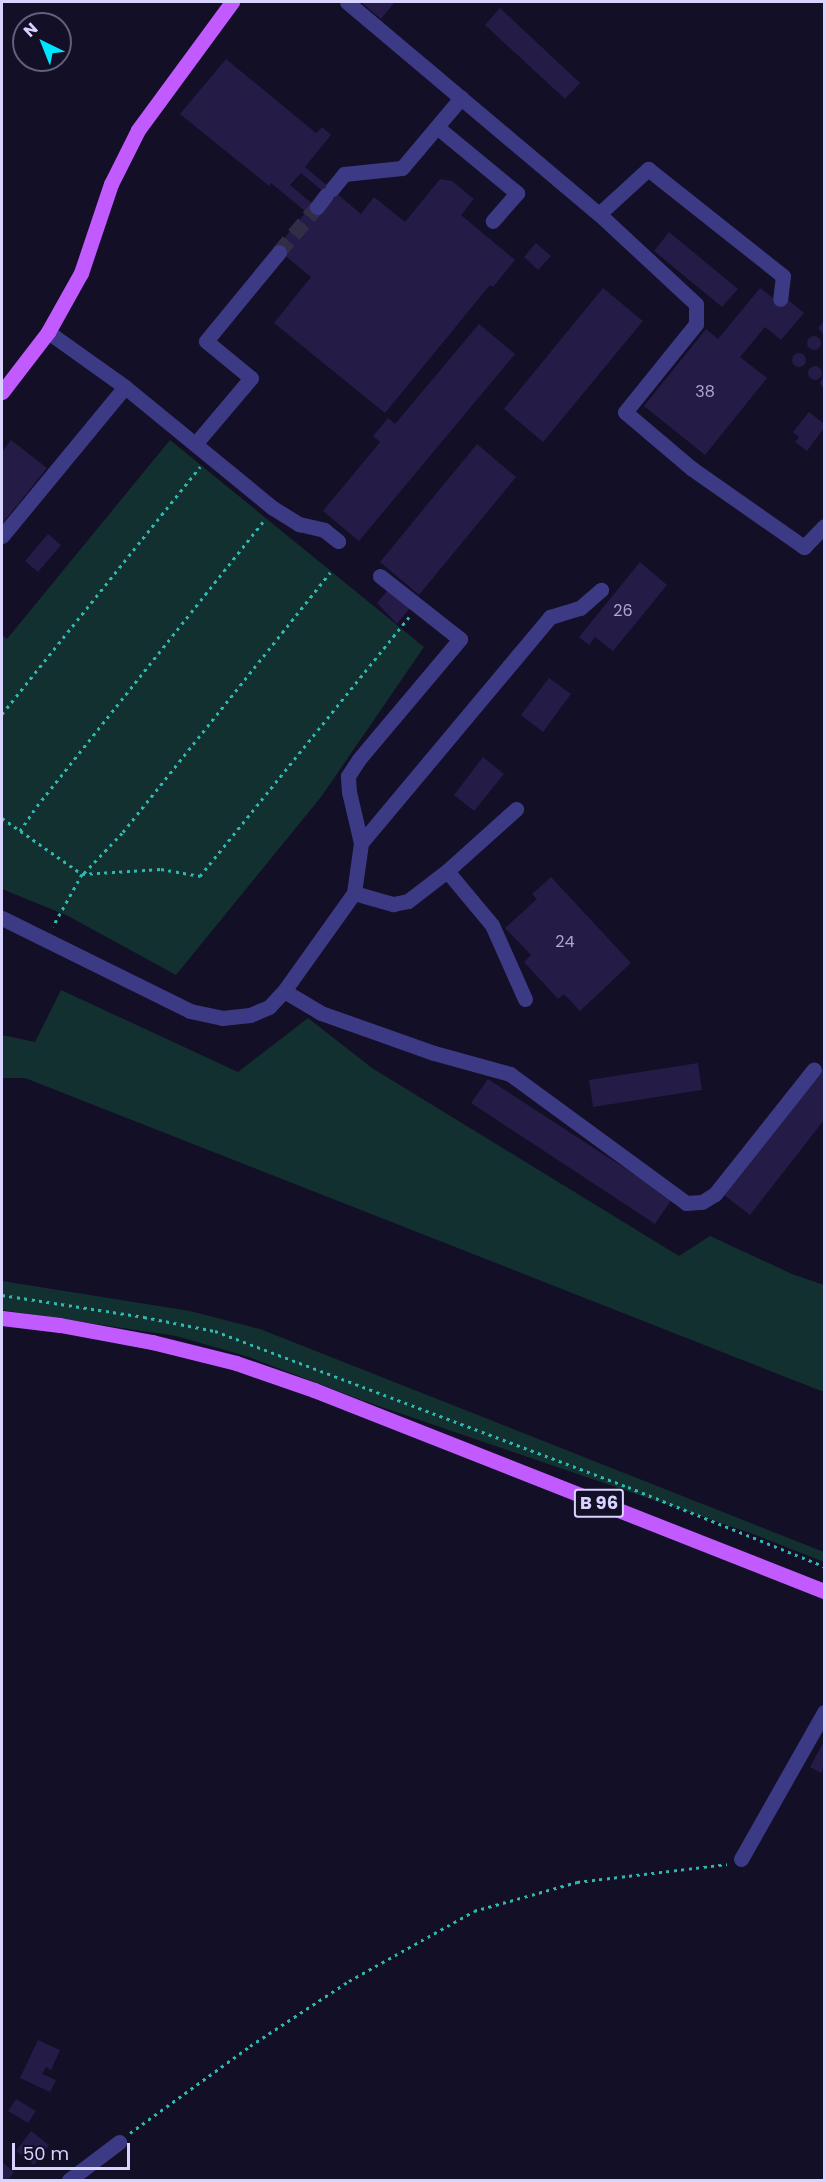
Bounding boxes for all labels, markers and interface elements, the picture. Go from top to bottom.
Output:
north arrow [12,12,72,72]
text: N [18,17,43,42]
house number: 38 [695,382,715,402]
house number: 26 [613,601,633,621]
house number: 24 [555,932,575,952]
road number: B 96 [574,1488,624,1518]
scale bar [15,2131,134,2169]
text: 50 m [23,2141,69,2166]

